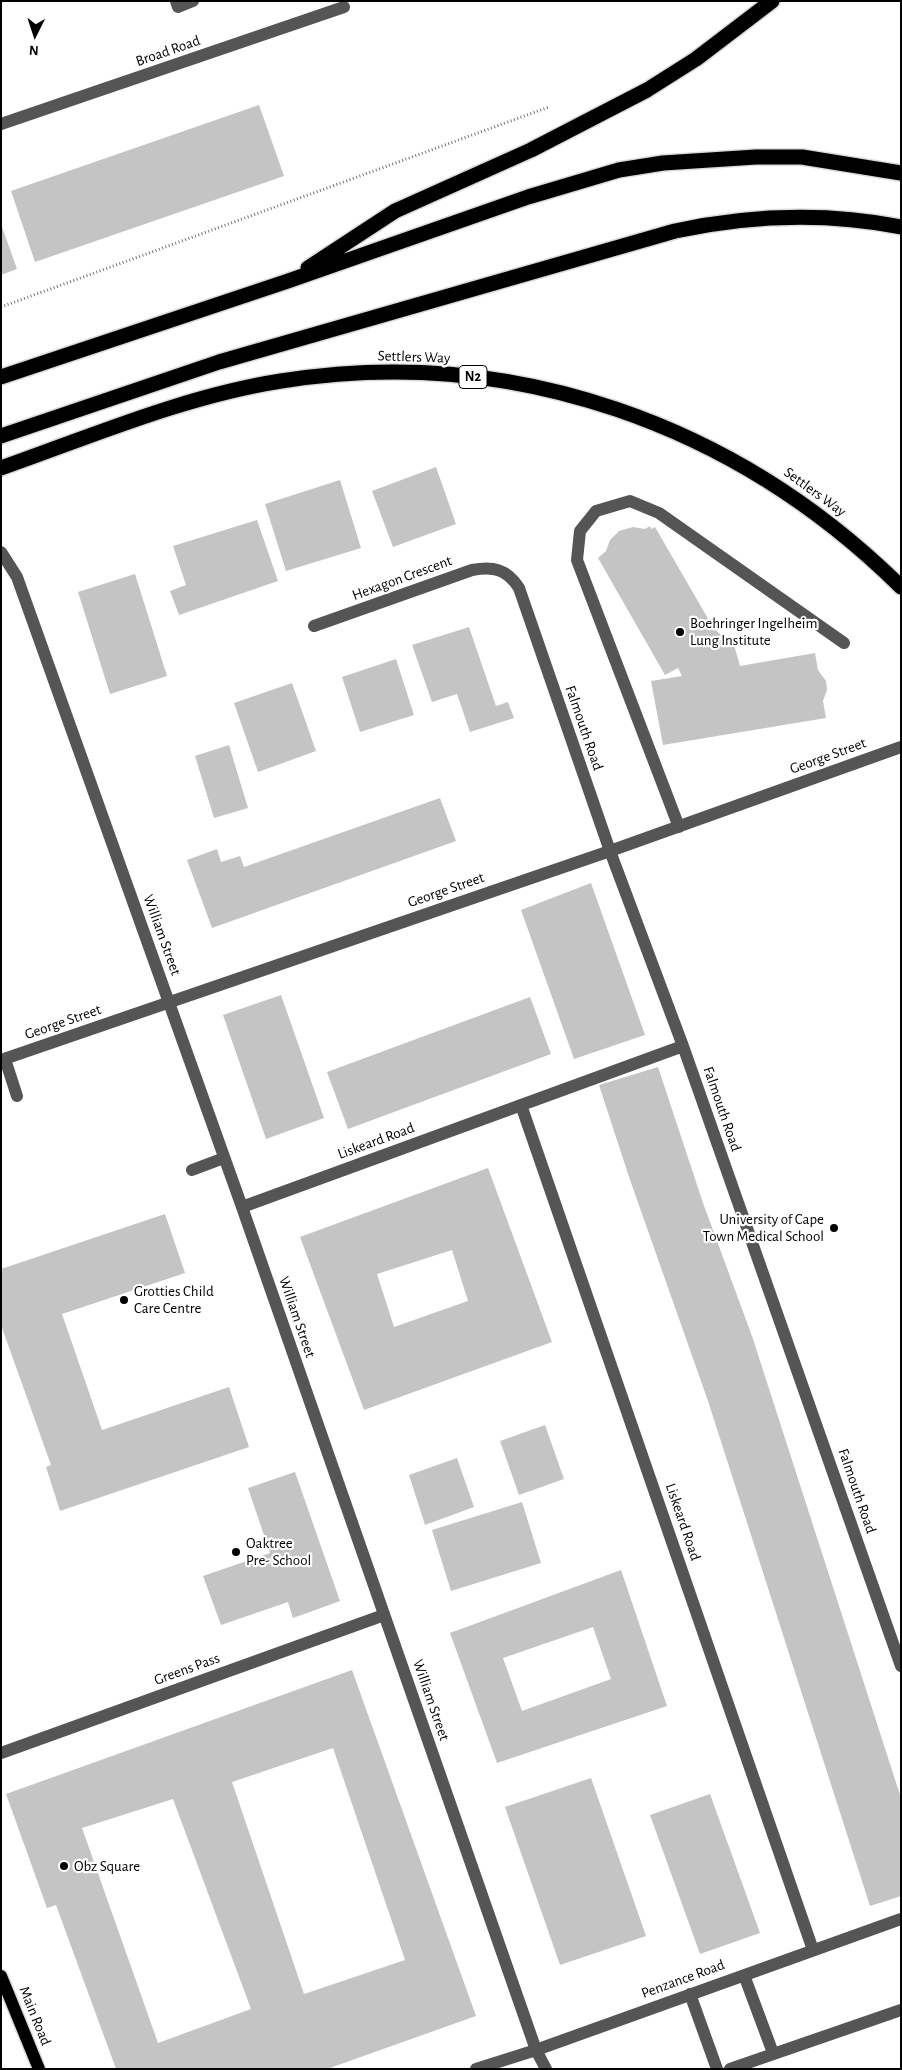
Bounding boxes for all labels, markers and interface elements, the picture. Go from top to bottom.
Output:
north arrow [10,10,60,60]
street label: Broad Road [133,32,203,70]
text: N [29,43,39,57]
street label: Settlers Way [377,347,451,367]
road number: N2 [459,366,487,388]
street label: Settlers Way [780,463,850,521]
street label: Hexagon Crescent [350,552,454,604]
place label: Boehringer Ingelheim Lung Institute [690,614,817,649]
marker: Boehringer Ingelheim Lung Institute [674,626,686,638]
street label: Falmouth Road [561,683,607,773]
street label: George Street [787,734,869,778]
street label: George Street [405,869,487,911]
street label: William Street [139,892,185,978]
street label: George Street [22,1001,104,1043]
street label: Falmouth Road [699,1064,745,1154]
street label: Liskeard Road [335,1119,417,1163]
place label: University of Cape Town Medical School [703,1210,824,1245]
marker: University of Cape Town Medical School [828,1222,840,1234]
street label: William Street [275,1274,319,1360]
place label: Grotties Child Care Centre [134,1282,214,1317]
marker: Grotties Child Care Centre [118,1294,130,1306]
street label: Falmouth Road [834,1446,880,1536]
street label: Liskeard Road [661,1481,705,1563]
place label: Oaktree Pre- School [246,1534,311,1569]
marker: Oaktree Pre- School [230,1546,242,1558]
street label: Greens Pass [152,1649,222,1689]
street label: William Street [409,1657,453,1743]
place label: Obz Square [74,1857,140,1875]
marker: Obz Square [58,1860,70,1872]
street label: Penzance Road [639,1956,727,2002]
street label: Main Road [15,1984,55,2048]

